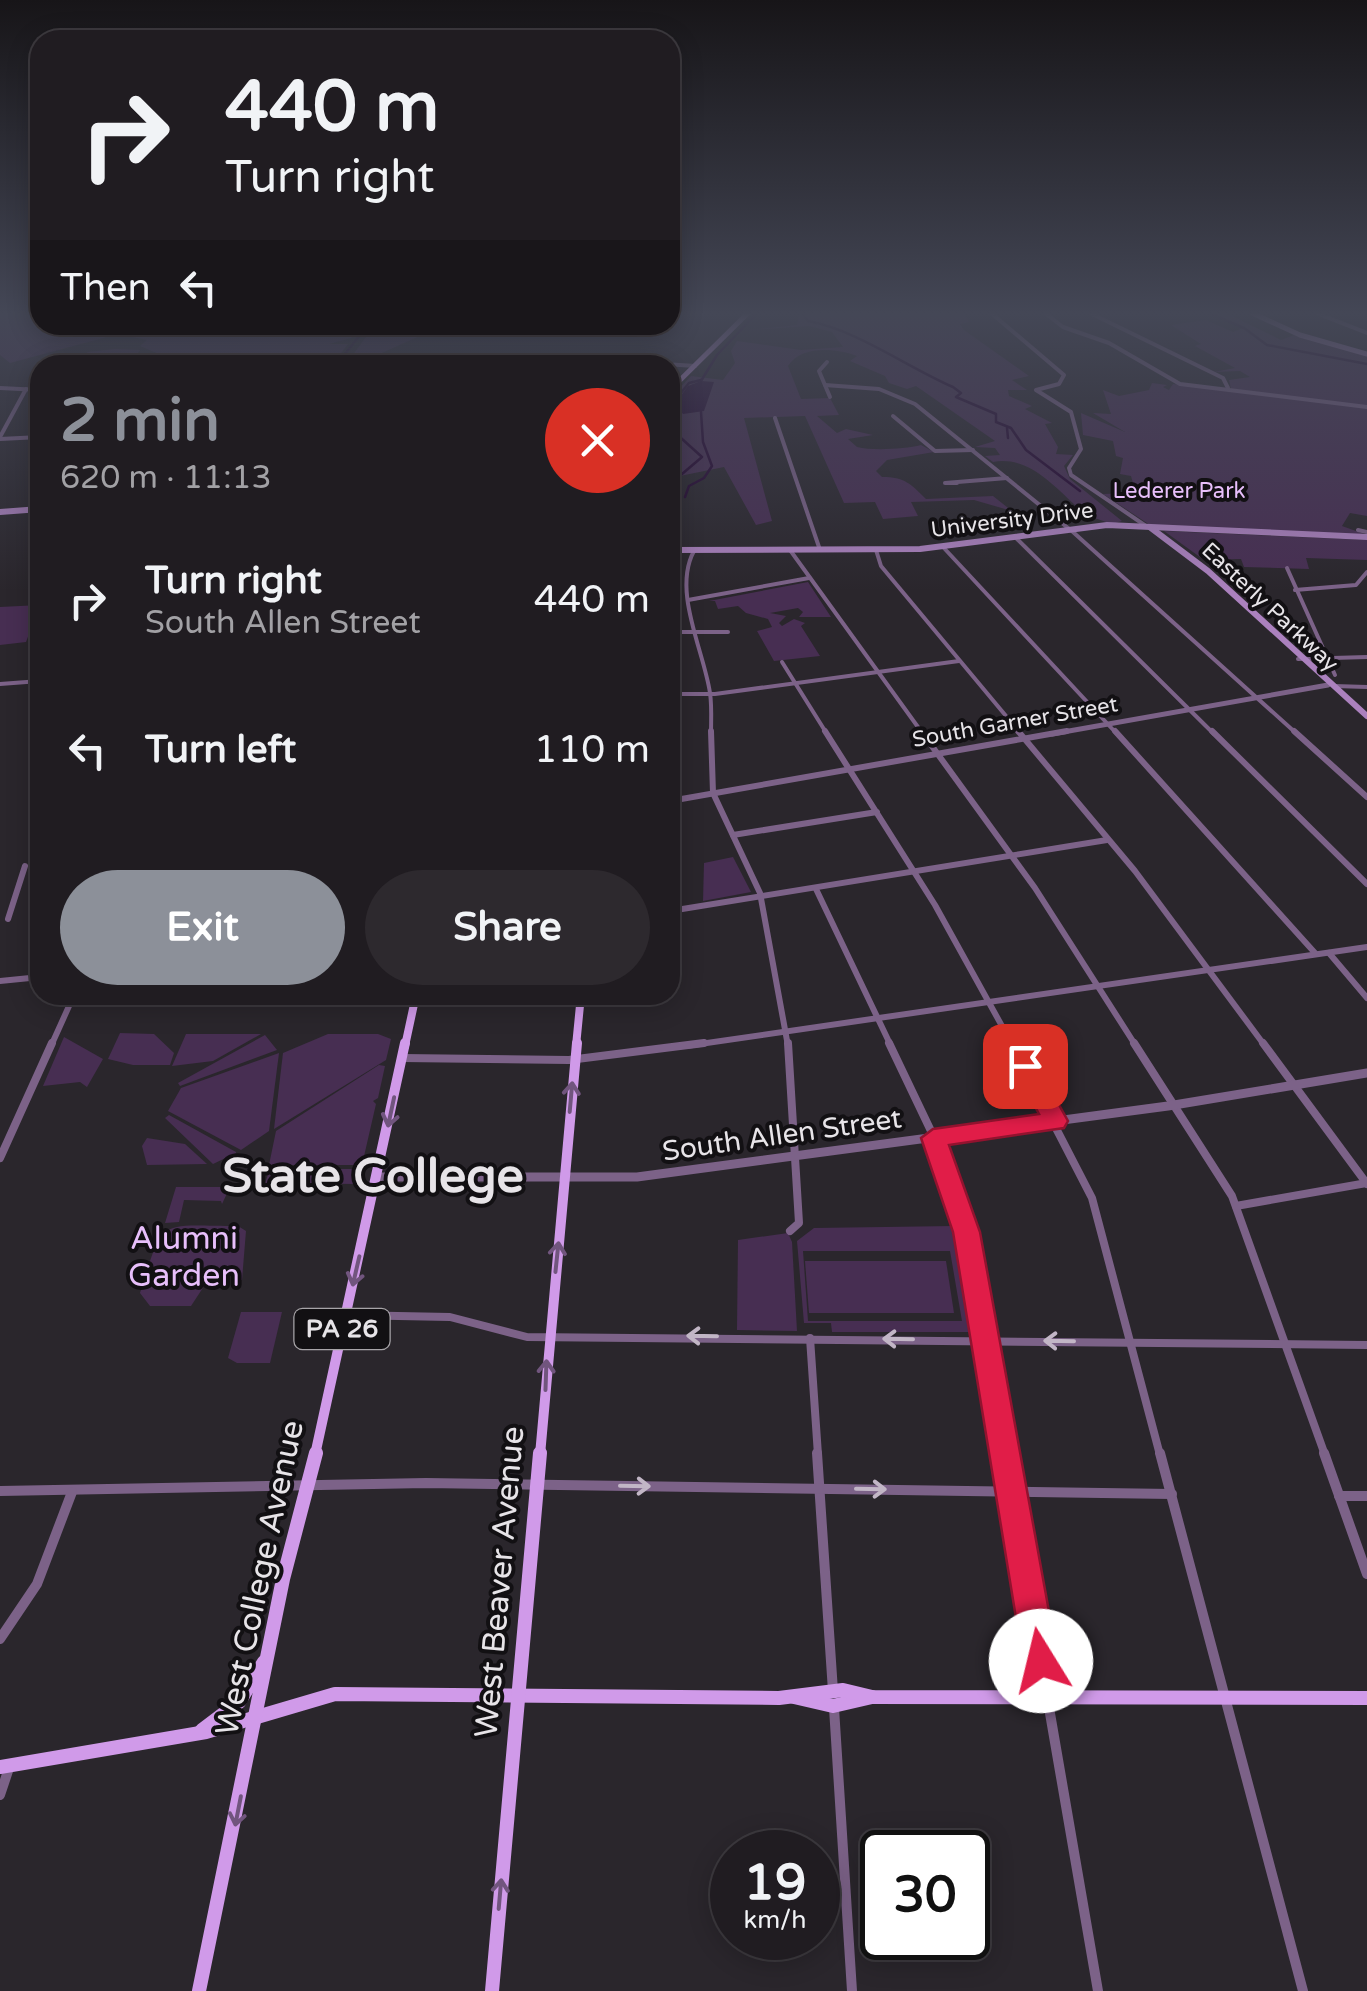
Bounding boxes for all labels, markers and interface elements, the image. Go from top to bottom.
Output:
text: 440 m [225,66,439,150]
icon: right [60,70,190,200]
text: Turn right [225,151,434,205]
icon: left [171,260,226,315]
text: Then [60,265,151,311]
text: 2 min [60,385,220,457]
button: close [545,388,650,493]
text: 620 m · 11:13 [60,459,272,497]
park label: Lederer Park [1112,478,1246,504]
street label: University Drive [929,497,1095,543]
street label: Easterly Parkway [1196,537,1344,677]
text: Turn right [145,558,322,604]
icon: right [60,573,115,628]
text: 440 m [534,577,650,623]
text: South Allen Street [145,604,421,642]
street label: South Garner Street [910,691,1120,753]
icon: left [60,723,115,778]
text: Turn left [145,727,296,773]
text: 110 m [534,727,650,773]
button: Exit [60,870,345,985]
button: Share [365,870,650,985]
pin [983,1024,1068,1109]
icon: arrive [998,1039,1053,1094]
one-way arrow [562,1081,581,1114]
one-way arrow [381,1095,400,1127]
street label: South Allen Street [660,1101,904,1169]
district label: State College [222,1148,524,1206]
park label: Alumni Garden [128,1220,240,1295]
one-way arrow [548,1241,567,1273]
one-way arrow [346,1255,364,1287]
road number: PA 26 [294,1309,390,1349]
one-way arrow [687,1326,720,1346]
one-way arrow [882,1330,914,1348]
one-way arrow [1043,1332,1075,1351]
one-way arrow [537,1360,556,1392]
street label: West College Avenue [208,1417,312,1739]
street label: West Beaver Avenue [467,1425,533,1739]
one-way arrow [618,1476,651,1496]
one-way arrow [854,1480,886,1499]
position arrow [989,1609,1093,1713]
one-way arrow [228,1794,247,1827]
speed limit sign: 30 [860,1830,990,1960]
text: 19 [744,1853,806,1913]
one-way arrow [491,1878,510,1910]
text: km/h [744,1905,806,1935]

